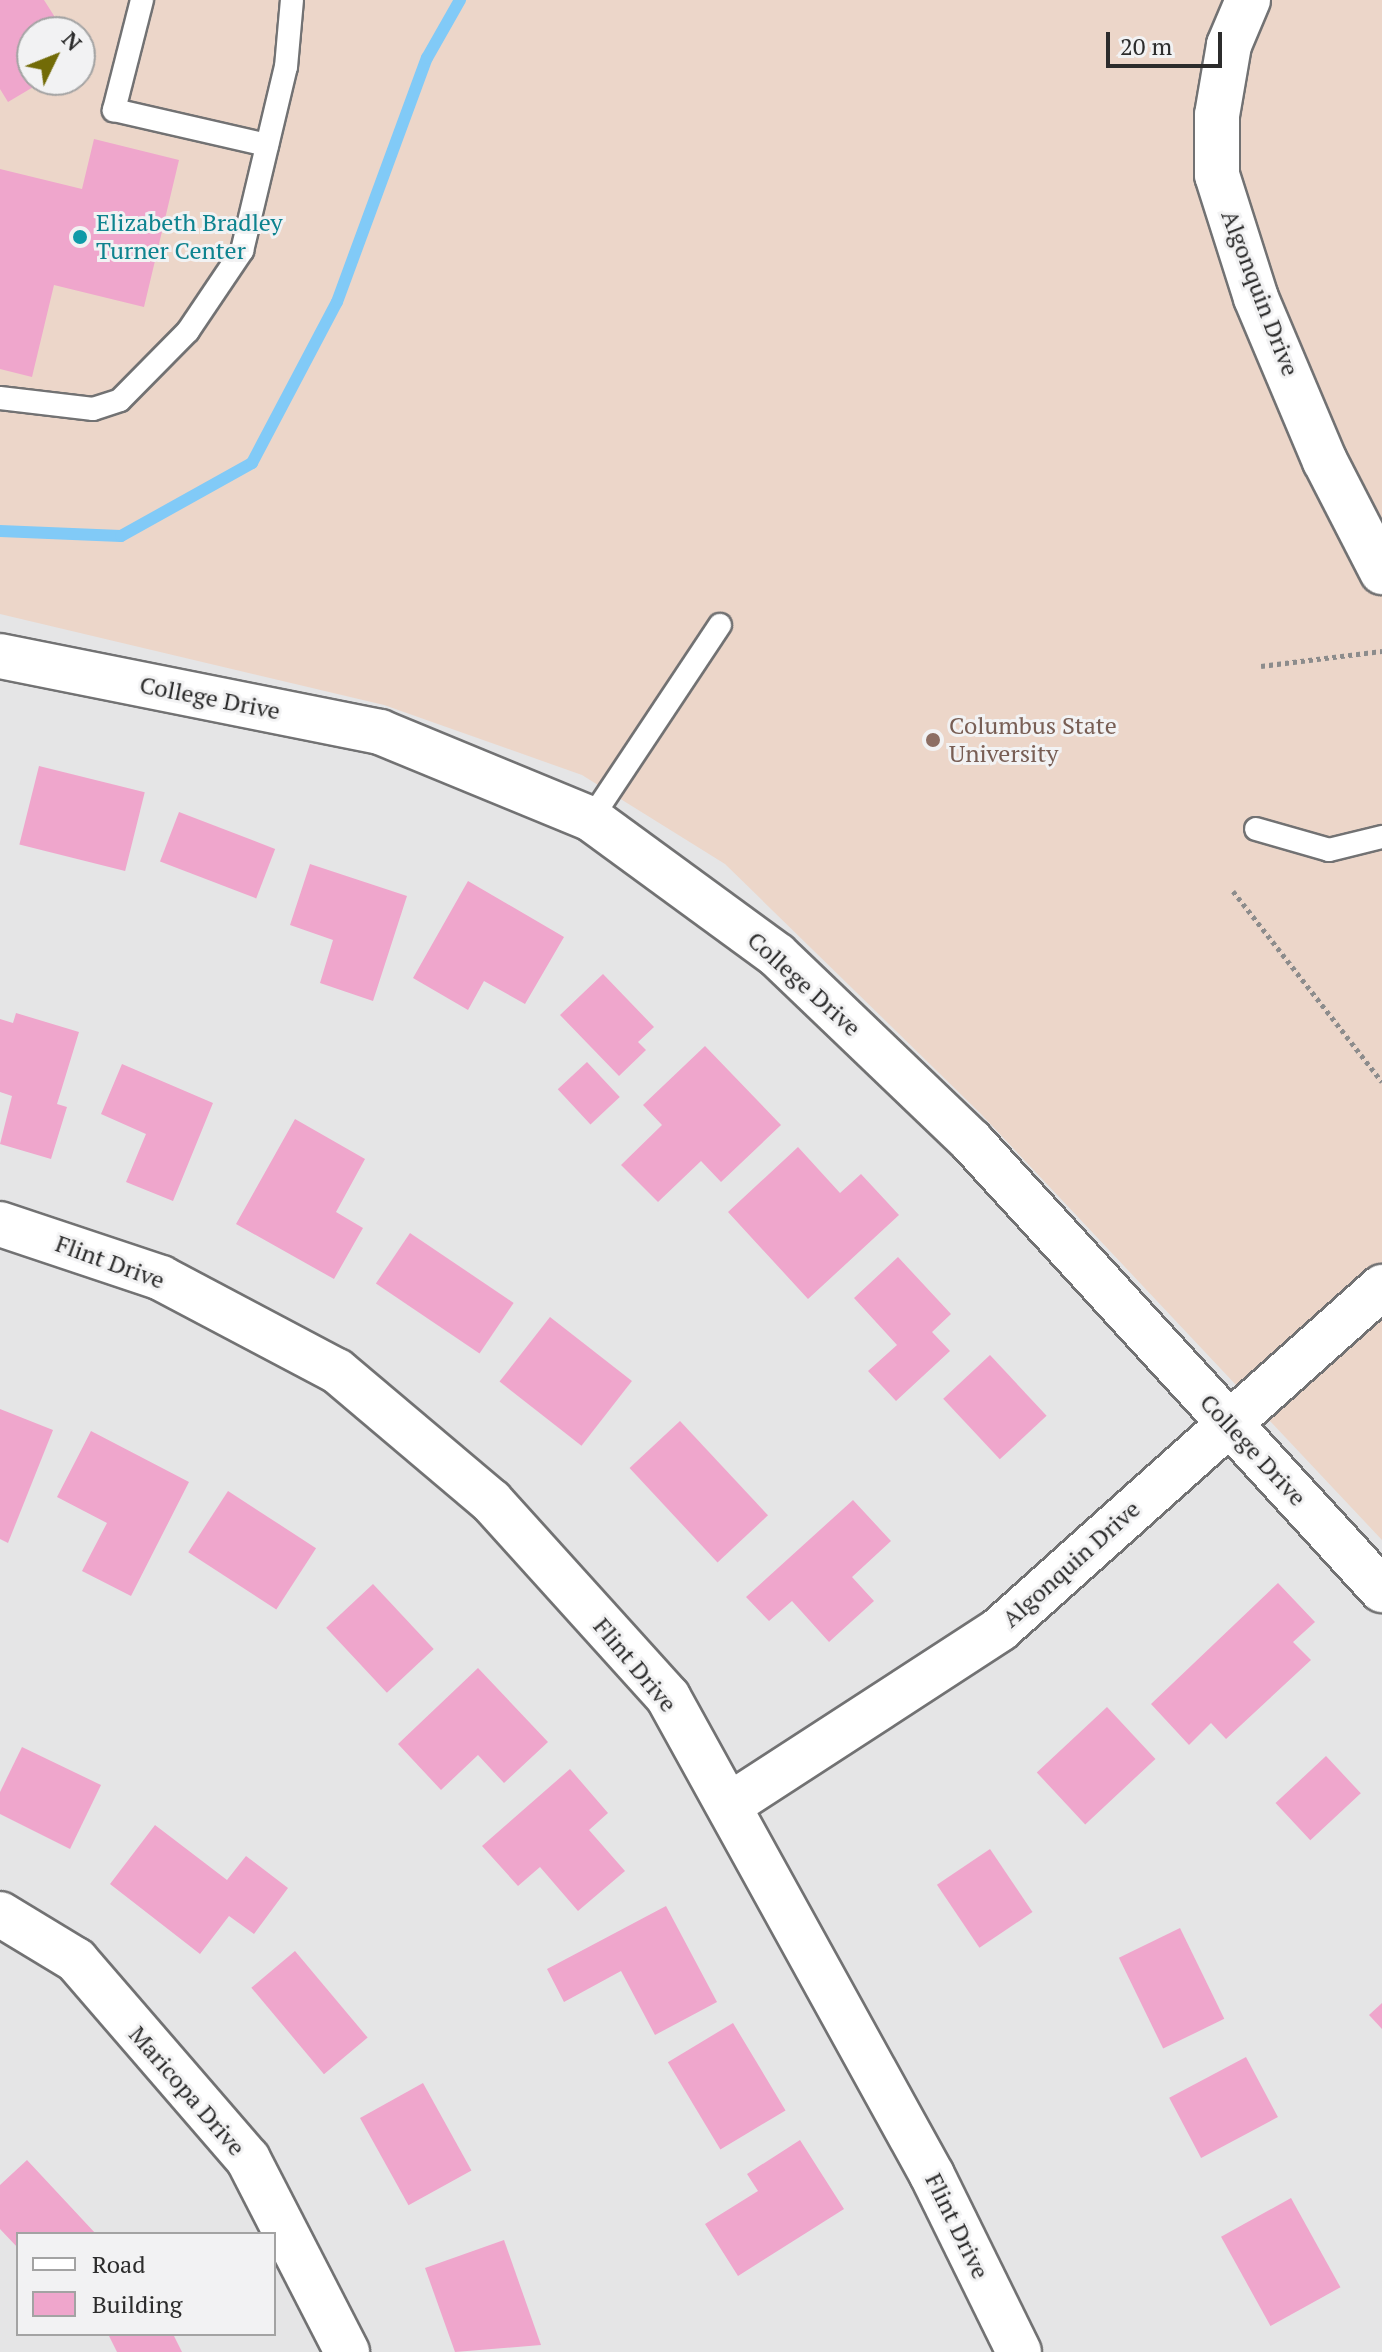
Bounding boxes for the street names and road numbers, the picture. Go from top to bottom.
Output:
street label: Algonquin Drive [1215,206,1305,380]
street label: College Drive [137,670,283,726]
street label: College Drive [741,926,867,1042]
street label: Flint Drive [52,1229,168,1295]
street label: College Drive [1194,1388,1312,1512]
street label: Algonquin Drive [996,1495,1146,1633]
street label: Flint Drive [587,1612,683,1718]
street label: Maricopa Drive [123,2020,251,2162]
street label: Flint Drive [919,2169,995,2283]

